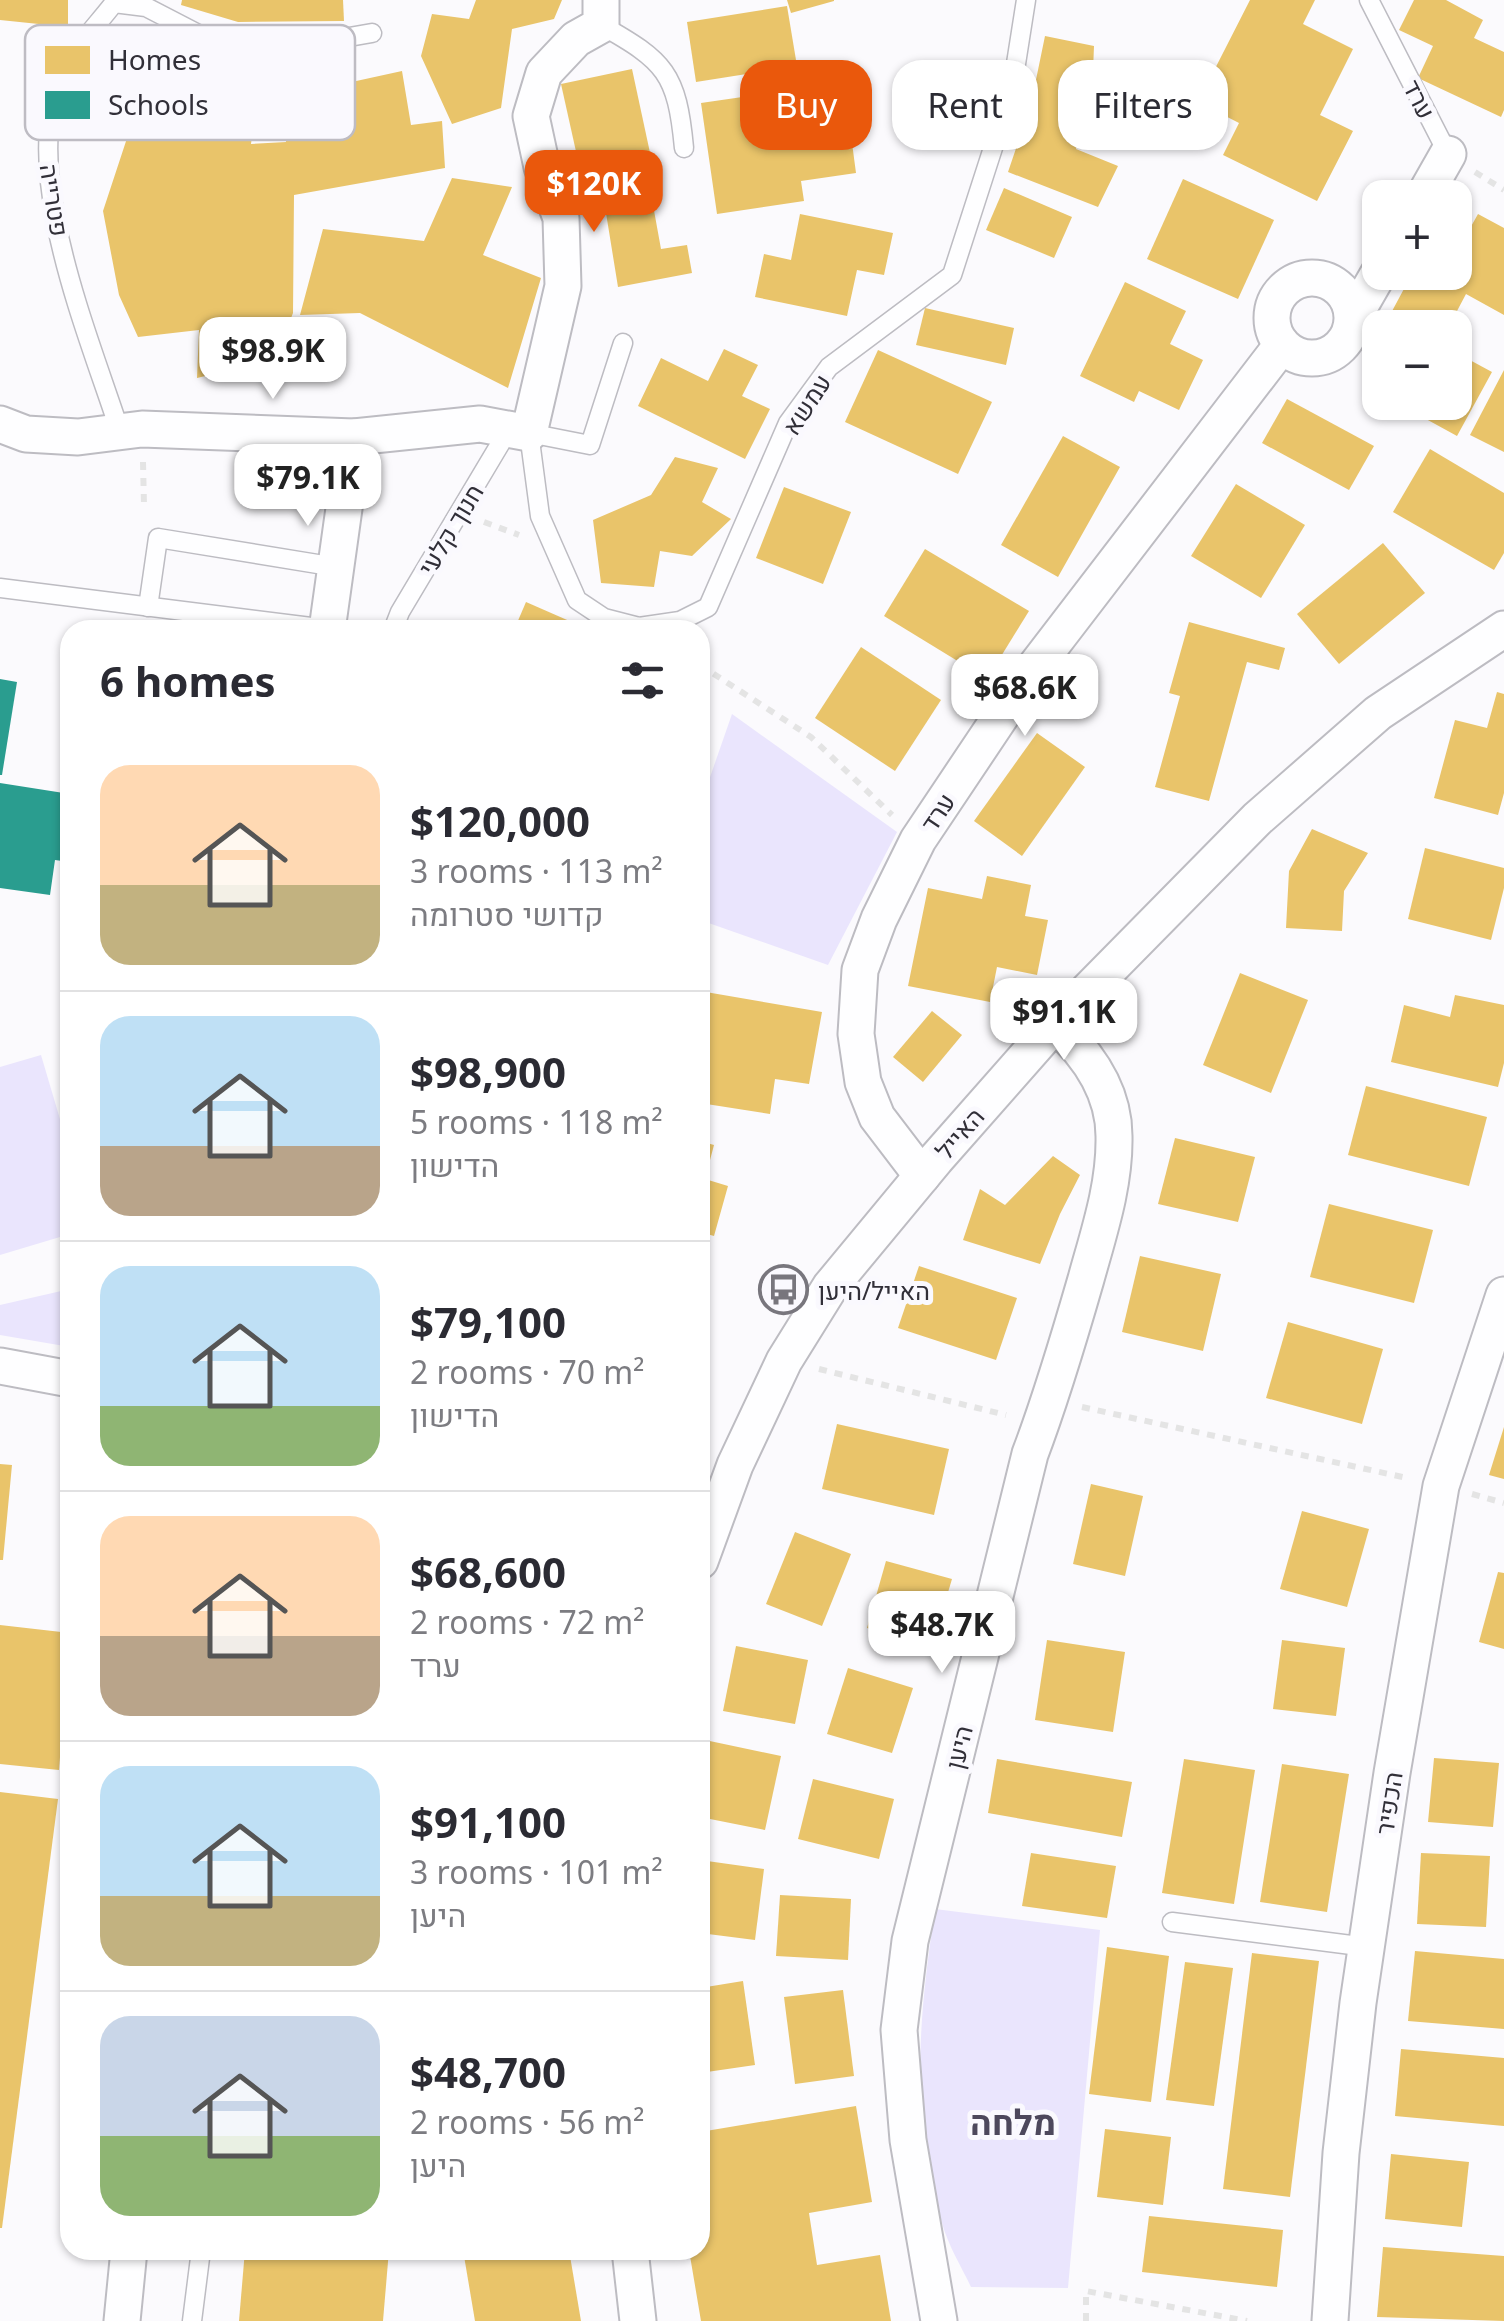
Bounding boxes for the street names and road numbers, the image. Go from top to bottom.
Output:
street label: ערד [1396,74,1444,124]
street label: פטרייה [32,161,78,239]
street label: עמשא [774,367,838,441]
street label: חנוך קלעי [409,477,491,581]
street label: ערד [912,786,962,838]
street label: האייל [927,1100,991,1166]
street label: היען [936,1722,980,1772]
street label: הכפיר [1366,1769,1410,1837]

